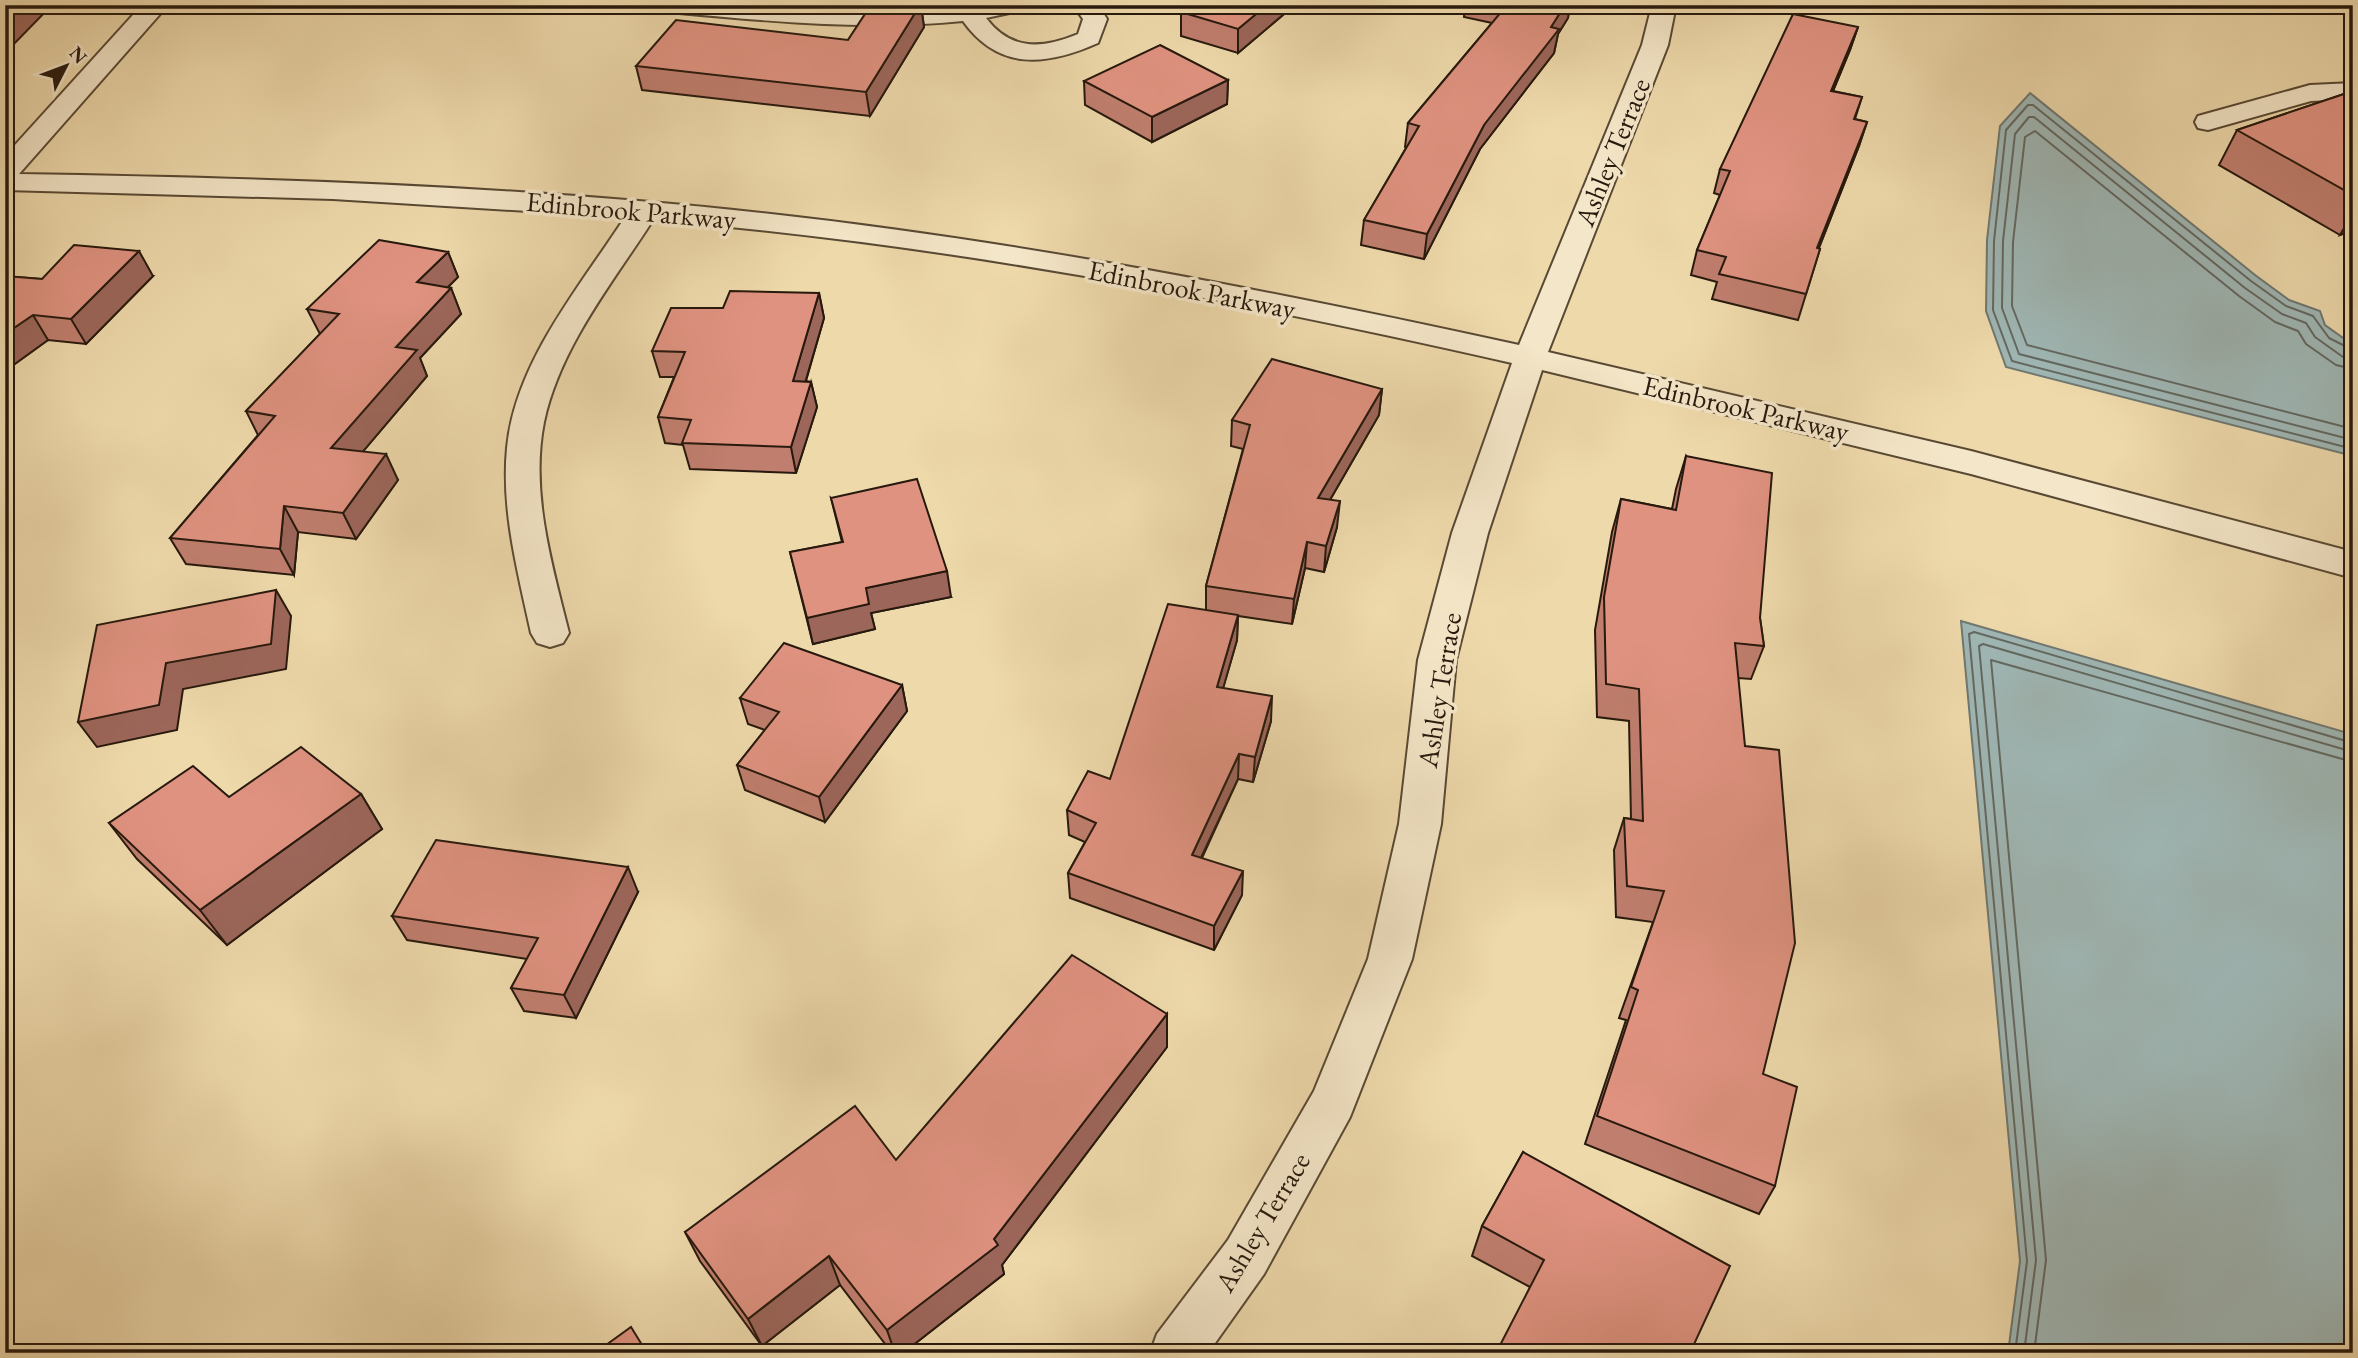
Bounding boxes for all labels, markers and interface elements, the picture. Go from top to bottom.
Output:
north arrow [32,32,102,102]
text: N [64,41,93,70]
street label: Ashley Terrace [1566,73,1658,232]
street label: Edinbrook Parkway [525,183,738,237]
street label: Edinbrook Parkway [1085,251,1299,327]
street label: Edinbrook Parkway [1639,367,1853,449]
street label: Ashley Terrace [1409,610,1469,771]
street label: Ashley Terrace [1206,1145,1318,1299]

